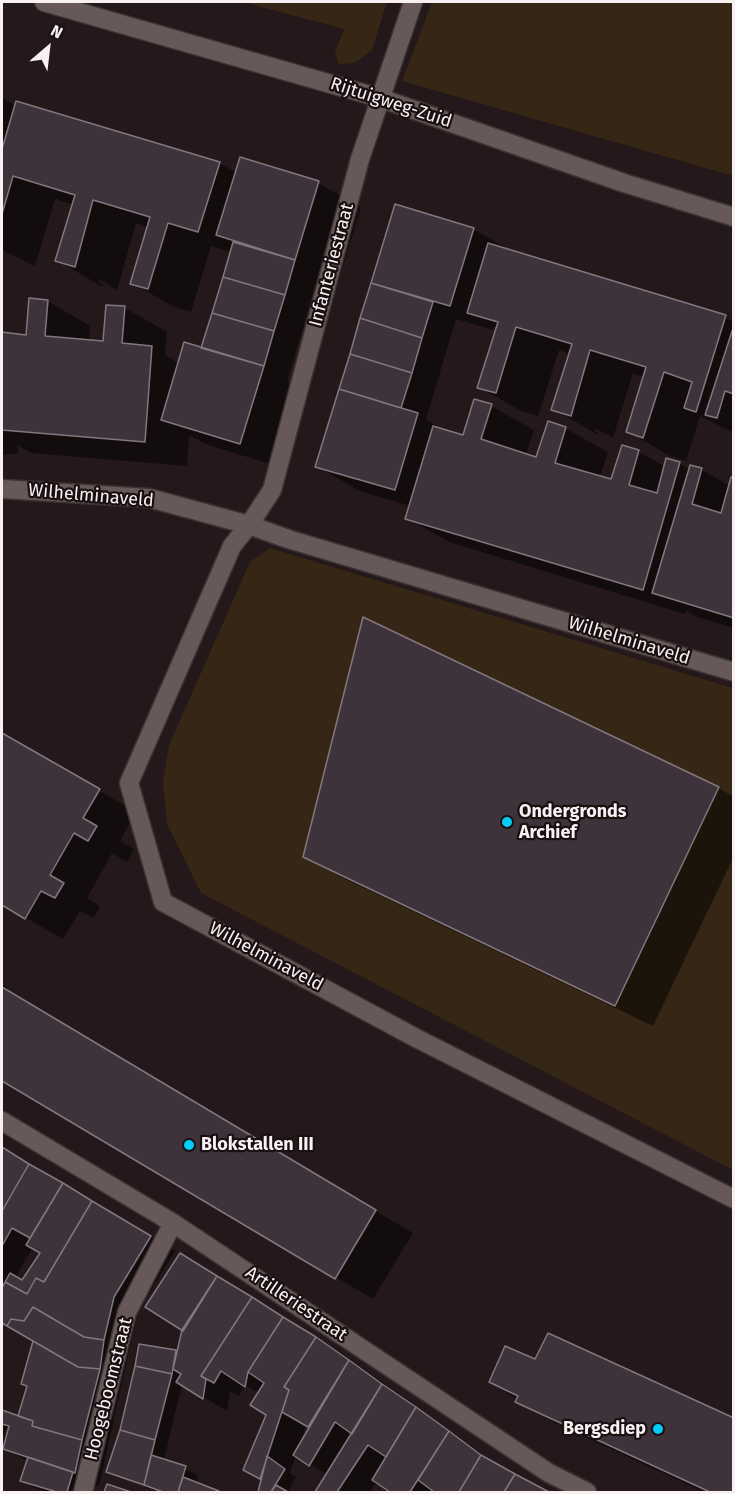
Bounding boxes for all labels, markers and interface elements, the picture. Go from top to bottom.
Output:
north arrow [18,18,78,78]
text: N [48,21,66,43]
street label: Rijtuigweg-Zuid [328,73,454,133]
street label: Infanteriestraat [305,201,359,329]
street label: Wilhelminaveld [27,480,155,512]
street label: Wilhelminaveld [566,612,692,670]
place label: Ondergronds Archief [519,801,627,844]
marker: Ondergronds Archief [500,815,514,829]
street label: Wilhelminaveld [205,918,327,996]
place label: Blokstallen III [201,1134,314,1156]
marker: Blokstallen III [182,1138,196,1152]
street label: Artilleriestraat [241,1262,351,1346]
street label: Hoogeboomstraat [81,1315,137,1463]
place label: Bergsdiep [563,1418,646,1440]
marker: Bergsdiep [651,1422,665,1436]

